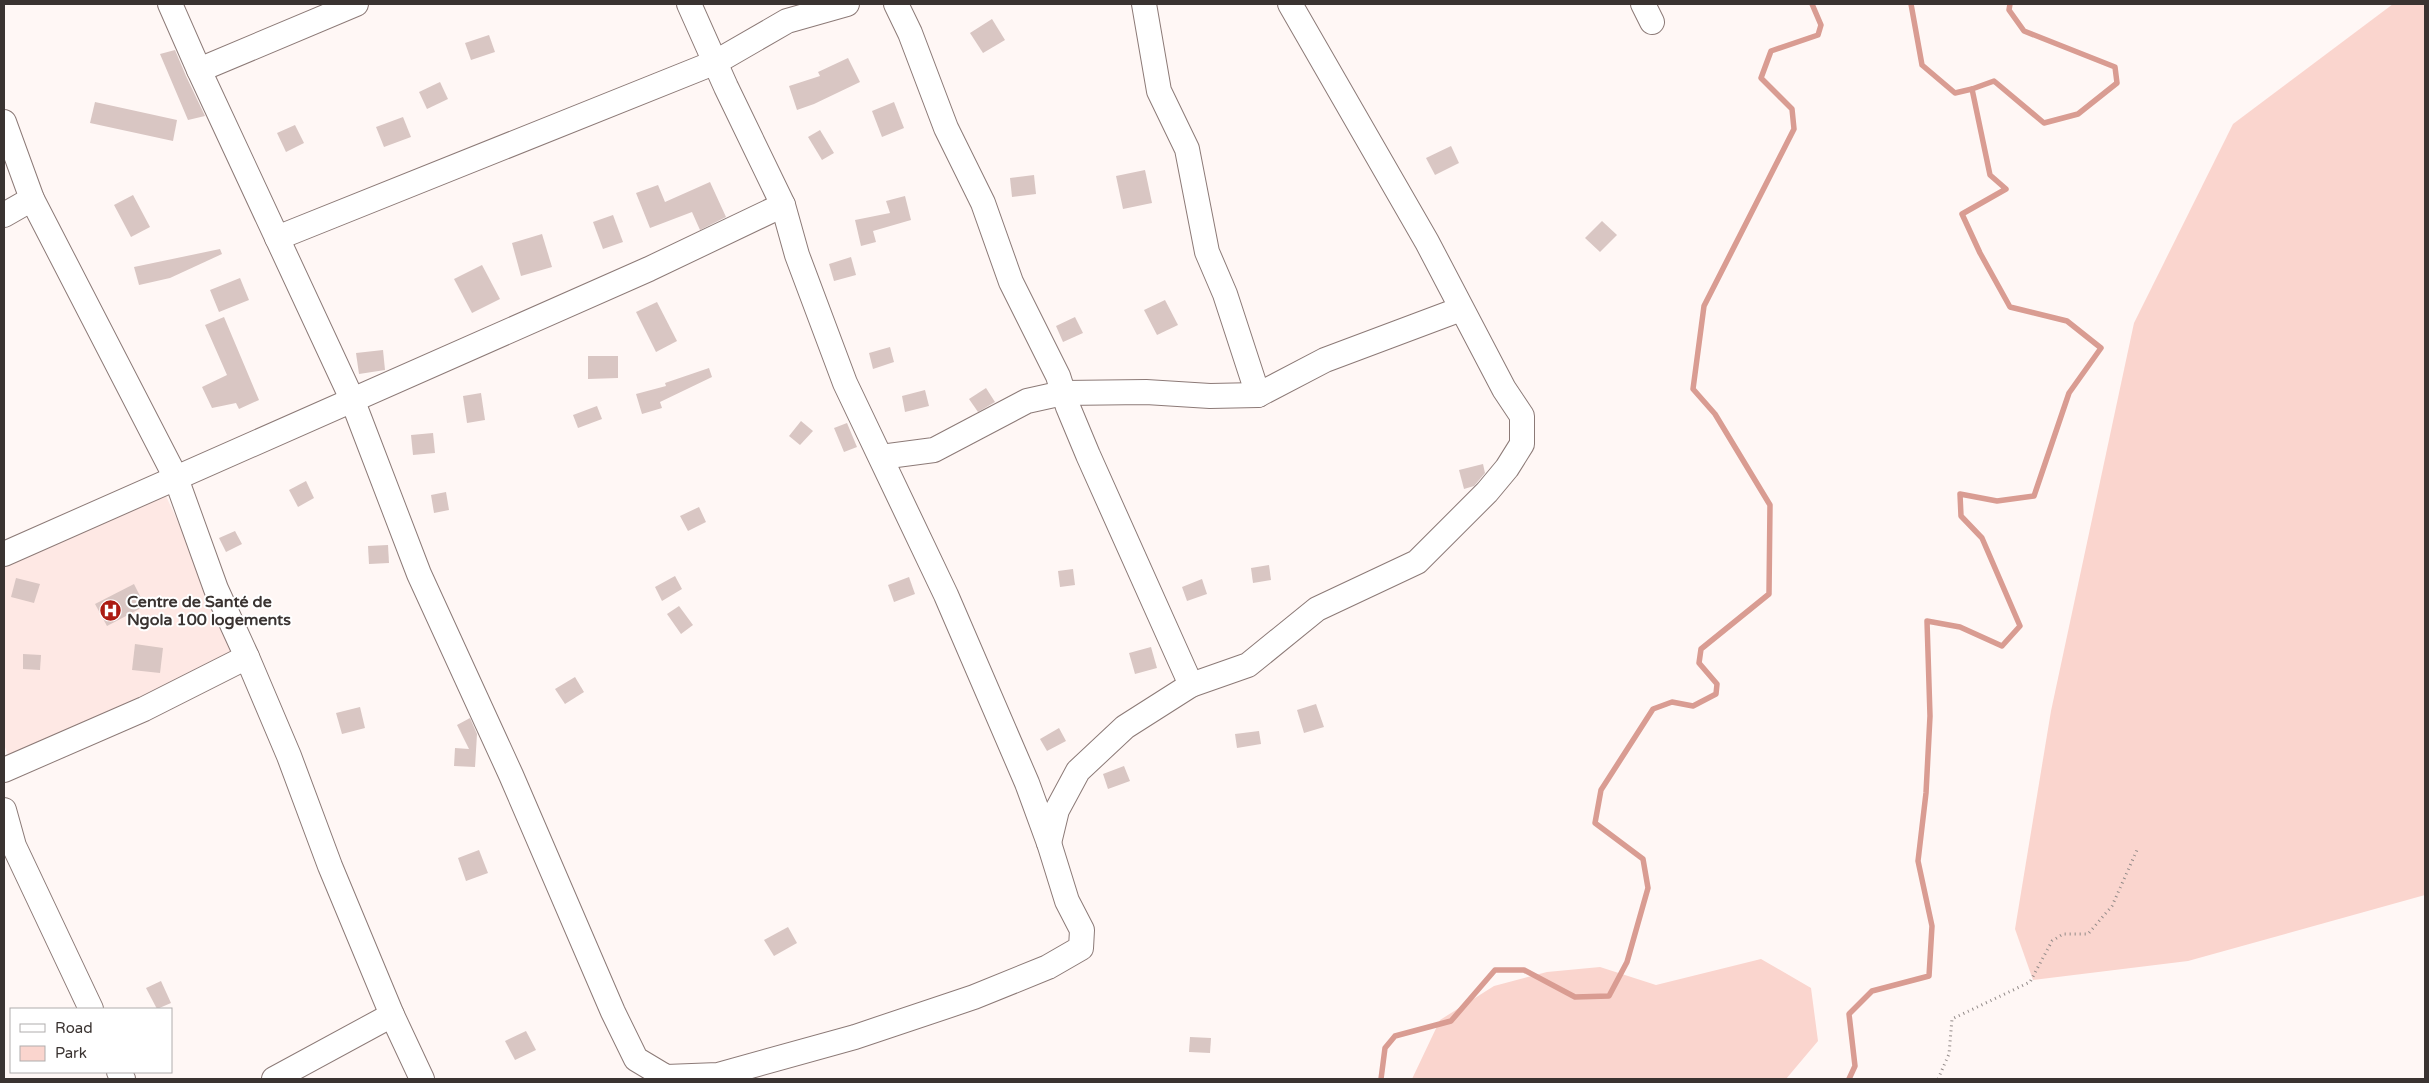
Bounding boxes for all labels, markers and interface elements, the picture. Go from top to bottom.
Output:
place label: Centre de Santé de Ngola 100 logements [127,592,291,630]
hospital icon: Centre de Santé de Ngola 100 logements [99,598,123,622]
legend [10,1008,172,1073]
text: Road [55,1019,93,1037]
text: Park [55,1044,87,1062]

